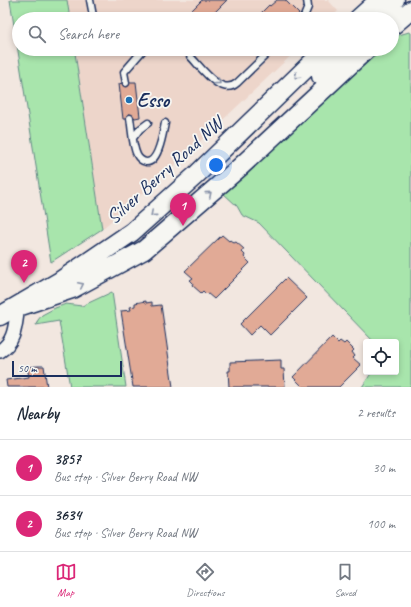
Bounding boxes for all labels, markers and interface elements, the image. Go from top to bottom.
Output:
search box [12,12,399,56]
icon: search [26,23,48,45]
text: Search here [58,25,119,44]
one-way arrow [294,71,302,78]
one-way arrow [213,77,220,84]
place label: Esso [137,88,171,113]
marker: Esso [124,95,134,105]
street label: Silver Berry Road NW [101,109,231,229]
your location [206,155,226,175]
one-way arrow [204,191,212,198]
pin: 1 [170,193,196,226]
one-way arrow [150,209,158,216]
pin: 2 [11,250,37,283]
one-way arrow [77,282,85,290]
map controls [363,339,399,375]
button: locate [363,339,399,375]
scale bar [12,359,122,378]
text: 50 m [18,361,37,375]
text: Nearby [16,403,59,424]
text: 2 results [357,405,395,421]
text: 3857 [54,450,81,469]
text: 1 [26,460,32,476]
text: 30 m [373,460,395,476]
text: Bus stop · Silver Berry Road NW [54,469,197,485]
text: 3634 [54,506,81,525]
text: 2 [26,516,32,532]
text: 100 m [367,516,395,532]
text: Bus stop · Silver Berry Road NW [54,525,197,541]
tab: Map [55,561,77,599]
tab: Directions [186,561,225,599]
tab: Saved [334,561,356,599]

